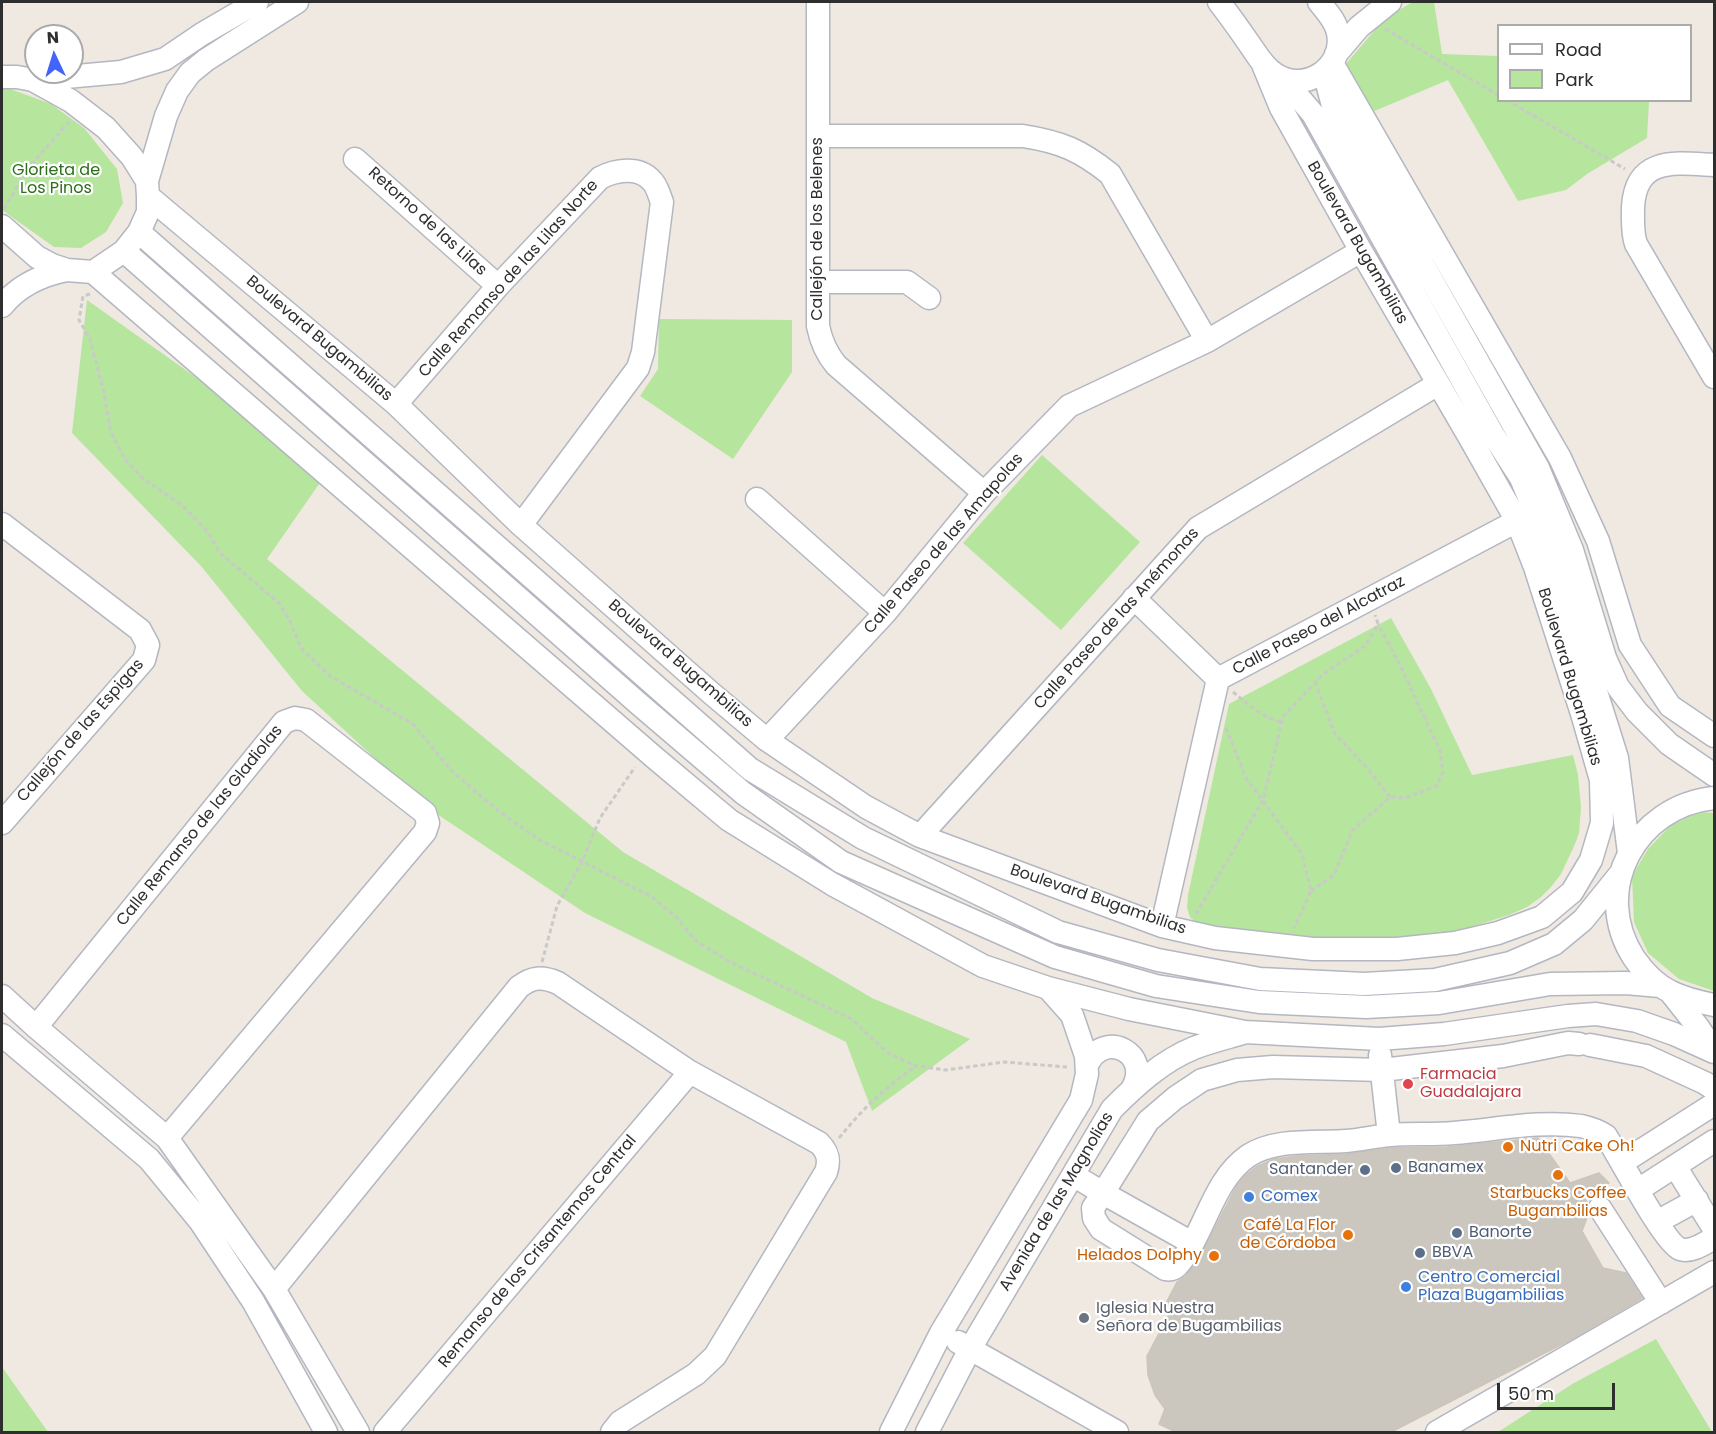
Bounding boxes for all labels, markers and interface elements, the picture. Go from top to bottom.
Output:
north arrow [24,24,84,84]
legend [1497,24,1692,102]
text: N [46,26,60,49]
text: Road [1555,37,1602,62]
text: Park [1555,67,1594,92]
street label: Callejón de los Belenes [808,137,828,321]
street label: Boulevard Bugambilias [1302,158,1412,328]
park label: Glorieta de Los Pinos [12,161,100,199]
street label: Retorno de las Lilas [364,164,490,280]
street label: Calle Remanso de las Lilas Norte [415,176,603,382]
street label: Boulevard Bugambilias [242,272,396,406]
street label: Calle Paseo de las Amapolas [860,450,1028,638]
street label: Calle Paseo de las Anémonas [1030,524,1204,714]
street label: Calle Paseo del Alcatraz [1230,572,1408,680]
street label: Boulevard Bugambilias [1533,586,1605,768]
street label: Boulevard Bugambilias [604,596,756,732]
street label: Callejón de las Espigas [14,656,148,806]
street label: Calle Remanso de las Gladiolas [113,722,287,930]
street label: Boulevard Bugambilias [1007,861,1189,939]
place label: Farmacia Guadalajara [1420,1065,1521,1103]
marker: Farmacia Guadalajara [1401,1077,1415,1091]
street label: Avenida de las Magnolias [996,1109,1118,1295]
street label: Remanso de los Crisantemos Central [435,1132,641,1372]
place label: Nutri Cake Oh! [1520,1137,1635,1157]
marker: Nutri Cake Oh! [1501,1140,1515,1154]
place label: Banamex [1408,1158,1484,1178]
place label: Santander [1269,1160,1353,1180]
marker: Banamex [1389,1161,1403,1175]
marker: Santander [1358,1163,1372,1177]
marker: Starbucks Coffee Bugambilias [1551,1168,1565,1182]
place label: Starbucks Coffee Bugambilias [1490,1184,1626,1222]
place label: Comex [1261,1187,1318,1207]
marker: Comex [1242,1190,1256,1204]
place label: Café La Flor de Córdoba [1240,1216,1336,1254]
place label: Banorte [1469,1223,1532,1243]
marker: Banorte [1450,1226,1464,1240]
marker: Café La Flor de Córdoba [1341,1228,1355,1242]
place label: BBVA [1432,1243,1473,1263]
place label: Helados Dolphy [1077,1246,1202,1266]
marker: BBVA [1413,1246,1427,1260]
marker: Helados Dolphy [1207,1249,1221,1263]
place label: Centro Comercial Plaza Bugambilias [1418,1268,1564,1306]
marker: Centro Comercial Plaza Bugambilias [1399,1280,1413,1294]
place label: Iglesia Nuestra Señora de Bugambilias [1096,1299,1282,1337]
marker: Iglesia Nuestra Señora de Bugambilias [1077,1311,1091,1325]
scale bar [1500,1371,1618,1409]
text: 50 m [1508,1381,1554,1406]

